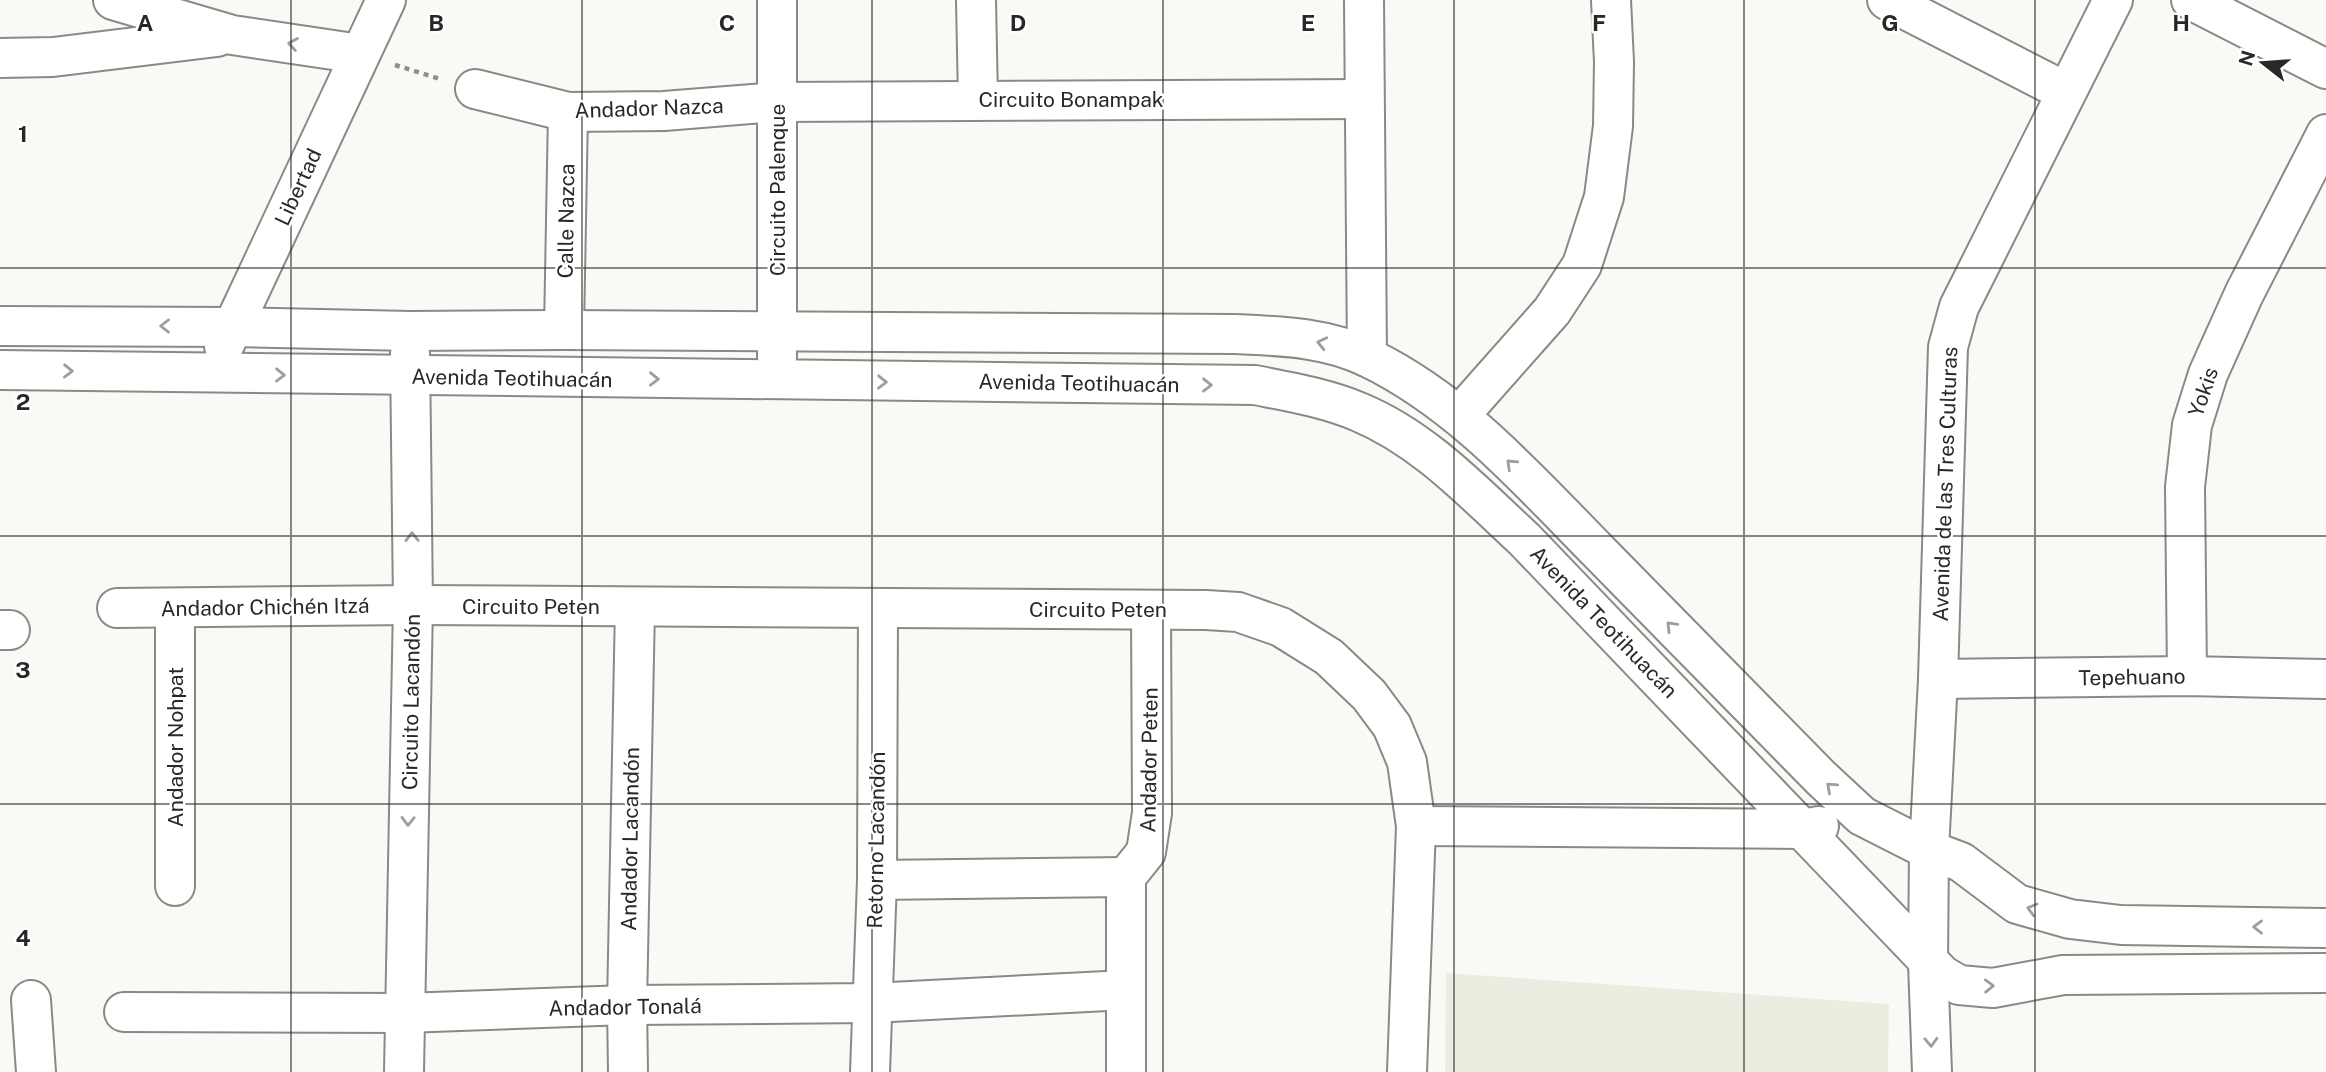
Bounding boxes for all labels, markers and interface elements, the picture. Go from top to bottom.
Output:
text: A [137,9,154,36]
text: B [428,9,444,36]
text: C [719,9,735,36]
text: D [1010,9,1026,36]
text: E [1301,9,1315,36]
text: F [1592,9,1606,36]
text: G [1881,9,1899,36]
text: H [2172,9,2190,36]
north arrow [2228,28,2298,98]
one-way arrow [287,37,299,52]
text: N [2234,48,2259,68]
street label: Circuito Bonampak [978,87,1164,112]
street label: Andador Nazca [574,93,724,123]
street label: Circuito Palenque [765,104,790,276]
text: 1 [18,120,28,147]
street label: Libertad [269,145,327,229]
street label: Calle Nazca [552,163,580,279]
one-way arrow [159,319,170,334]
one-way arrow [1316,337,1328,351]
street label: Avenida de las Tres Culturas [1928,346,1962,622]
one-way arrow [63,364,74,379]
street label: Avenida Teotihuacán [411,364,613,392]
street label: Yokis [2183,364,2223,420]
one-way arrow [274,367,285,382]
street label: Avenida Teotihuacán [978,369,1180,397]
one-way arrow [649,371,660,387]
one-way arrow [876,374,887,389]
one-way arrow [1202,377,1213,393]
text: 2 [16,388,30,415]
one-way arrow [1506,460,1519,472]
one-way arrow [404,531,420,542]
street label: Avenida Teotihuacán [1525,541,1683,703]
street label: Andador Chichén Itzá [160,593,370,621]
street label: Circuito Peten [462,594,600,619]
street label: Circuito Peten [1029,597,1167,622]
street label: Circuito Lacandón [397,614,425,790]
one-way arrow [1667,621,1680,634]
text: 3 [15,656,31,683]
street label: Tepehuano [2078,664,2186,690]
street label: Andador Nohpat [163,667,188,827]
street label: Andador Peten [1135,687,1163,833]
street label: Andador Lacandón [616,747,644,931]
street label: Retorno Lacandón [862,751,890,929]
one-way arrow [1826,783,1839,796]
one-way arrow [400,816,416,826]
one-way arrow [2026,902,2038,917]
one-way arrow [2252,919,2263,935]
text: 4 [15,924,31,951]
one-way arrow [1984,978,1995,994]
street label: Andador Tonalá [548,993,702,1021]
one-way arrow [1924,1037,1939,1048]

